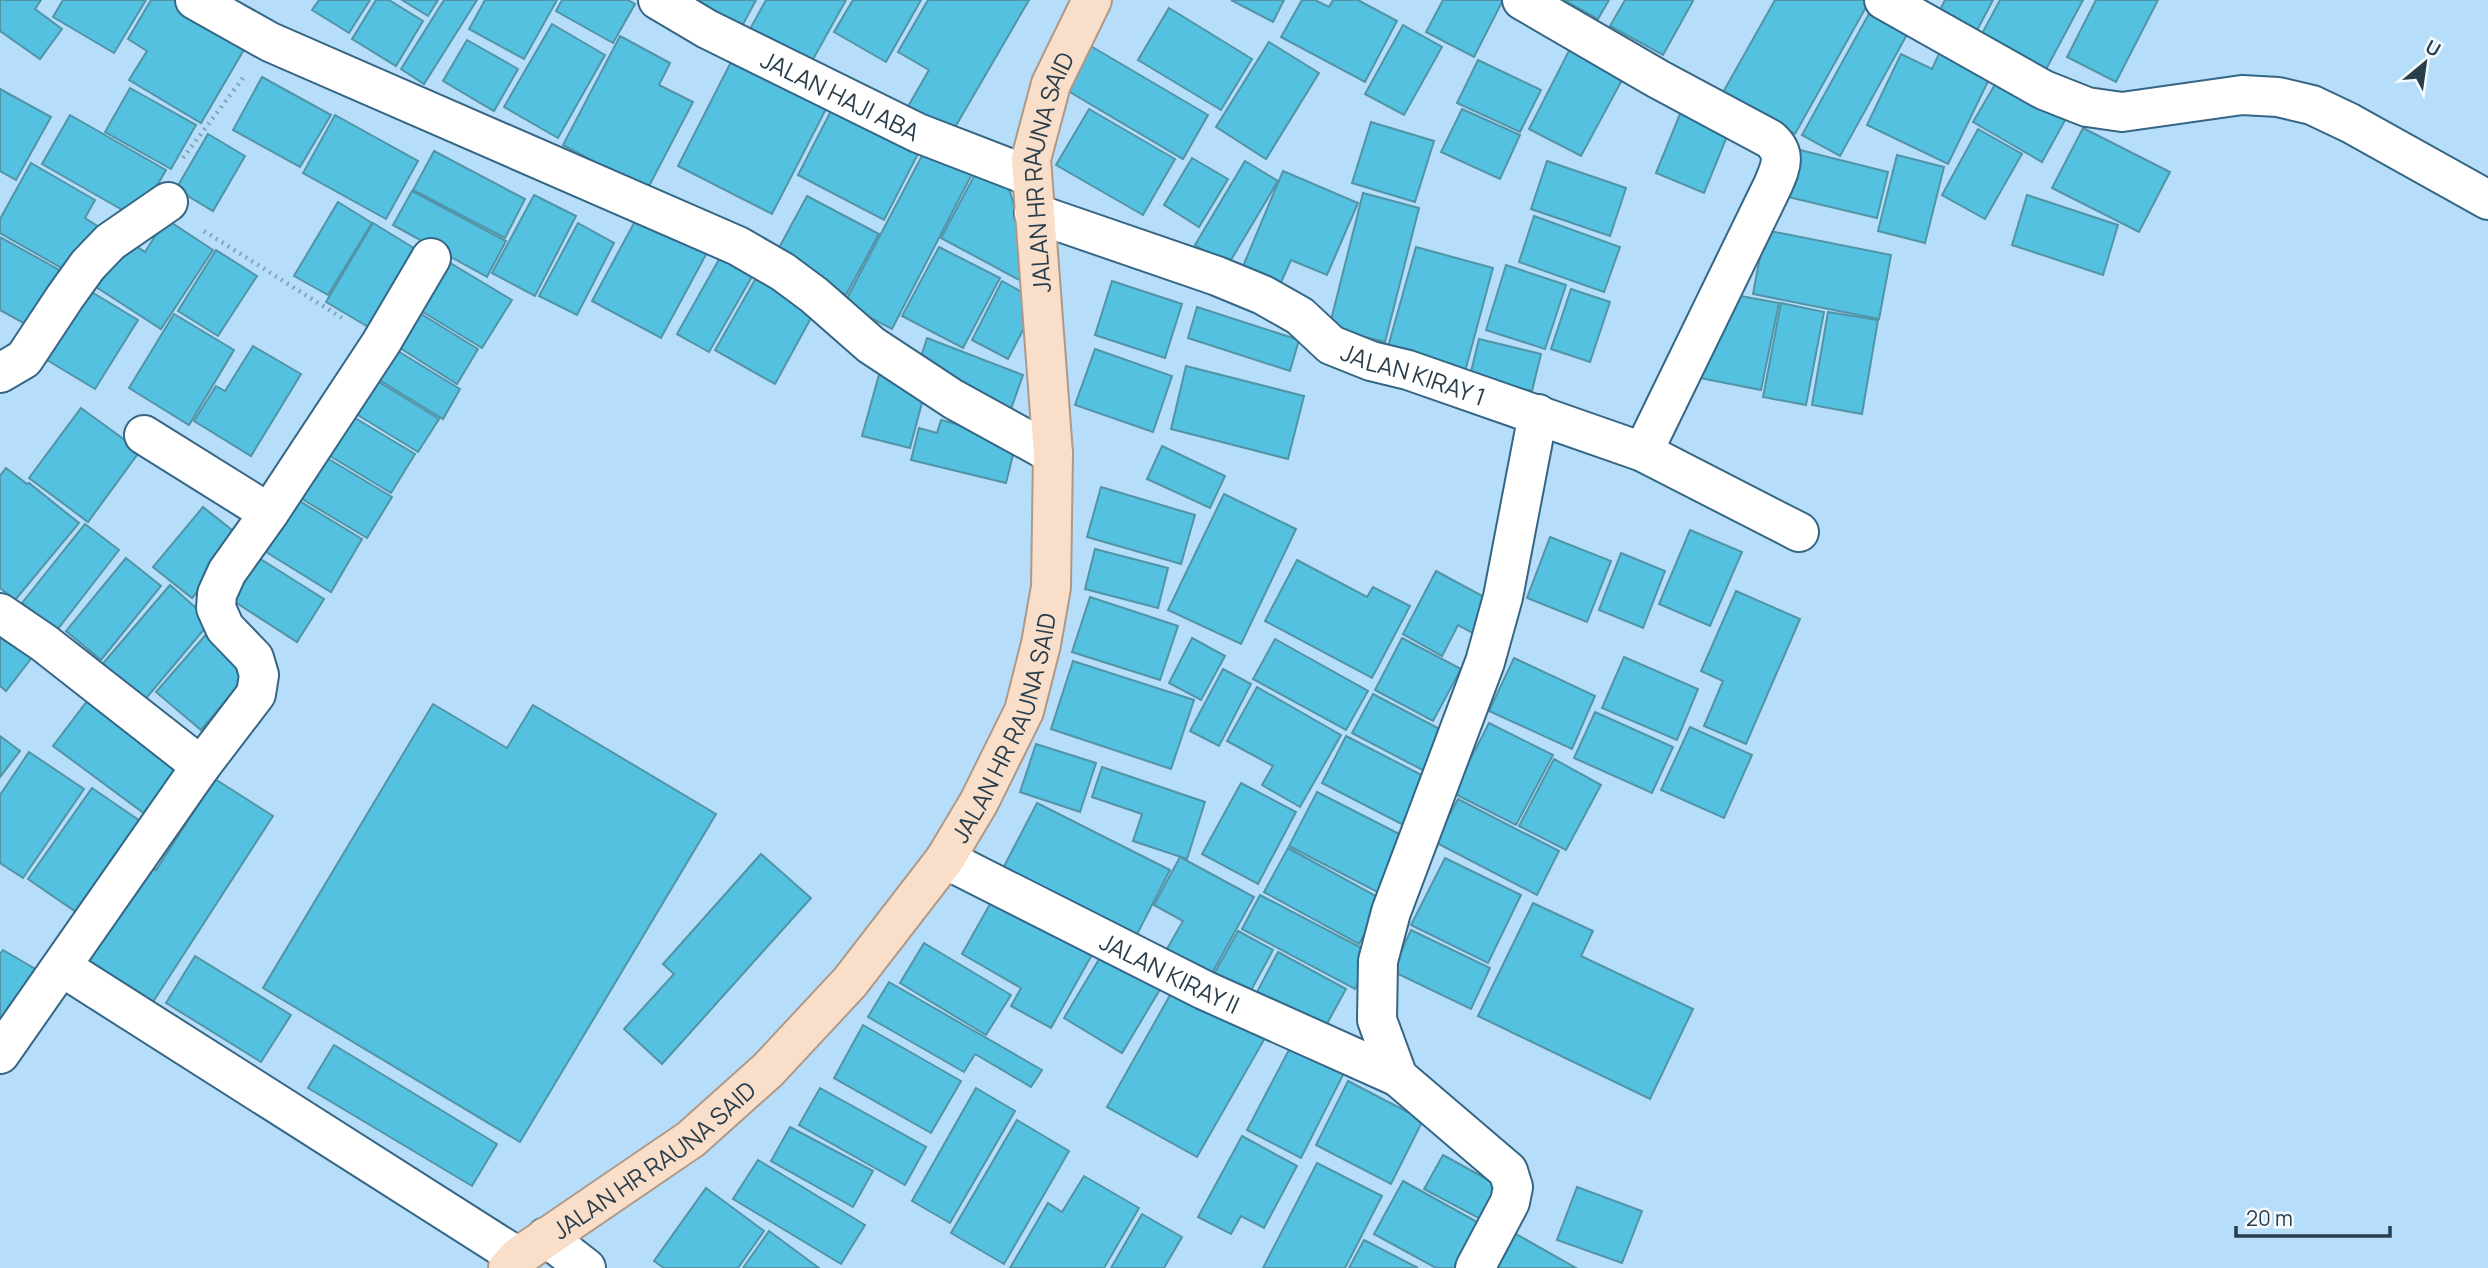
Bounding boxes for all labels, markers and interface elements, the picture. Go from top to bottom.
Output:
north arrow [2390,28,2460,98]
text: U [2421,33,2446,63]
street label: JALAN HAJI ABA [756,42,926,148]
street label: JALAN HR RAUNA SAID [1014,46,1081,294]
street label: JALAN KIRAY 1 [1337,334,1490,412]
street label: JALAN HR RAUNA SAID [942,610,1063,848]
street label: JALAN KIRAY II [1095,924,1245,1020]
street label: JALAN HR RAUNA SAID [545,1073,762,1246]
scale bar [2236,1194,2390,1238]
text: 20 m [2246,1204,2293,1232]

